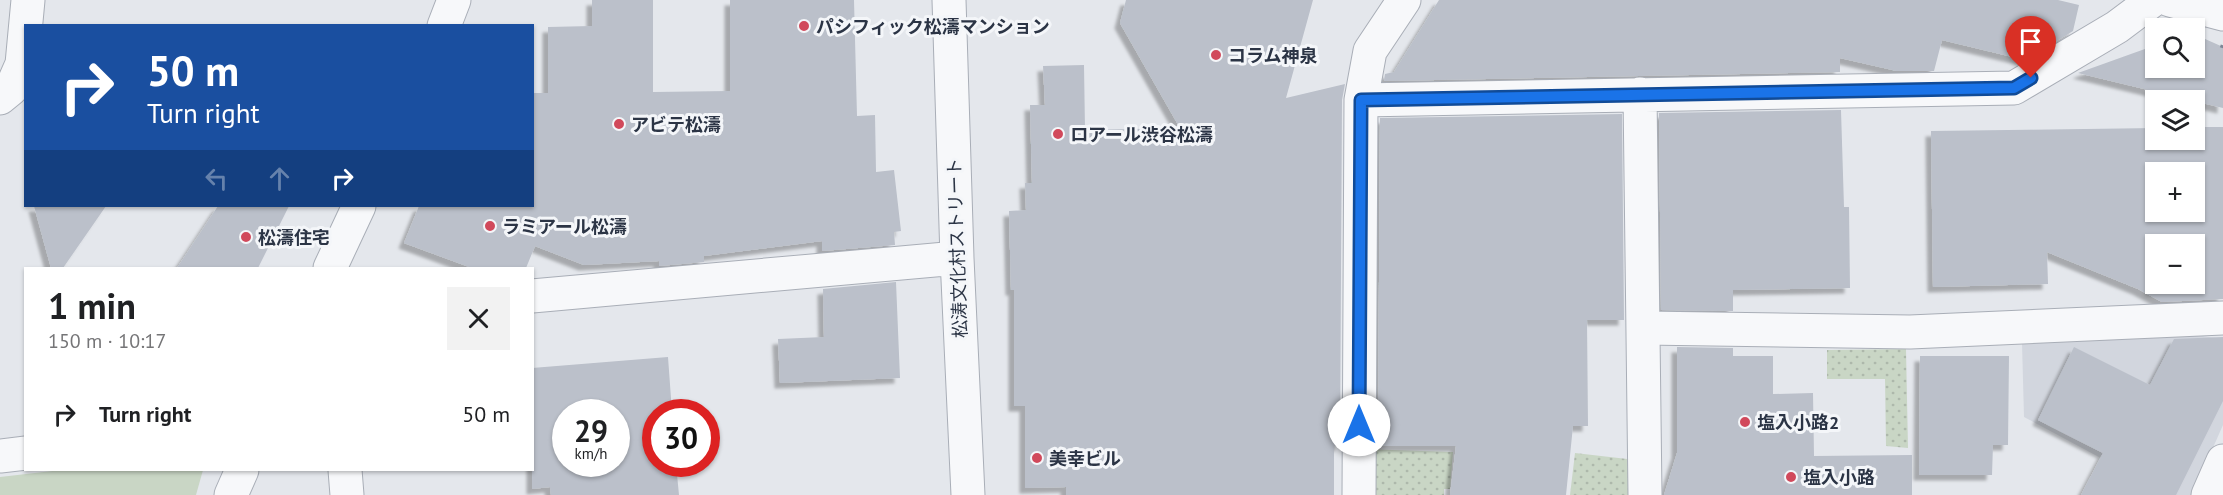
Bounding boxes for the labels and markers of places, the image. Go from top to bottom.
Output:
place label: パシフィック松濤マンション [816,15,1050,38]
pin [2005,16,2056,78]
marker: パシフィック松濤マンション [797,19,811,33]
place label: コラム神泉 [1228,44,1317,67]
marker: コラム神泉 [1209,48,1223,62]
place label: アビテ松濤 [631,113,721,136]
marker: アビテ松濤 [612,117,626,131]
place label: ロアール渋谷松濤 [1070,123,1213,146]
marker: ロアール渋谷松濤 [1051,127,1065,141]
place label: ラミアール松濤 [502,215,627,238]
marker: ラミアール松濤 [483,219,497,233]
place label: 松濤住宅 [258,226,330,249]
marker: 松濤住宅 [239,230,253,244]
place label: 塩入小路2 [1757,411,1839,434]
marker: 塩入小路2 [1738,415,1752,429]
place label: 美幸ビル [1049,447,1121,470]
marker: 美幸ビル [1030,451,1044,465]
place label: 塩入小路 [1803,466,1875,489]
marker: 塩入小路 [1784,470,1798,484]

